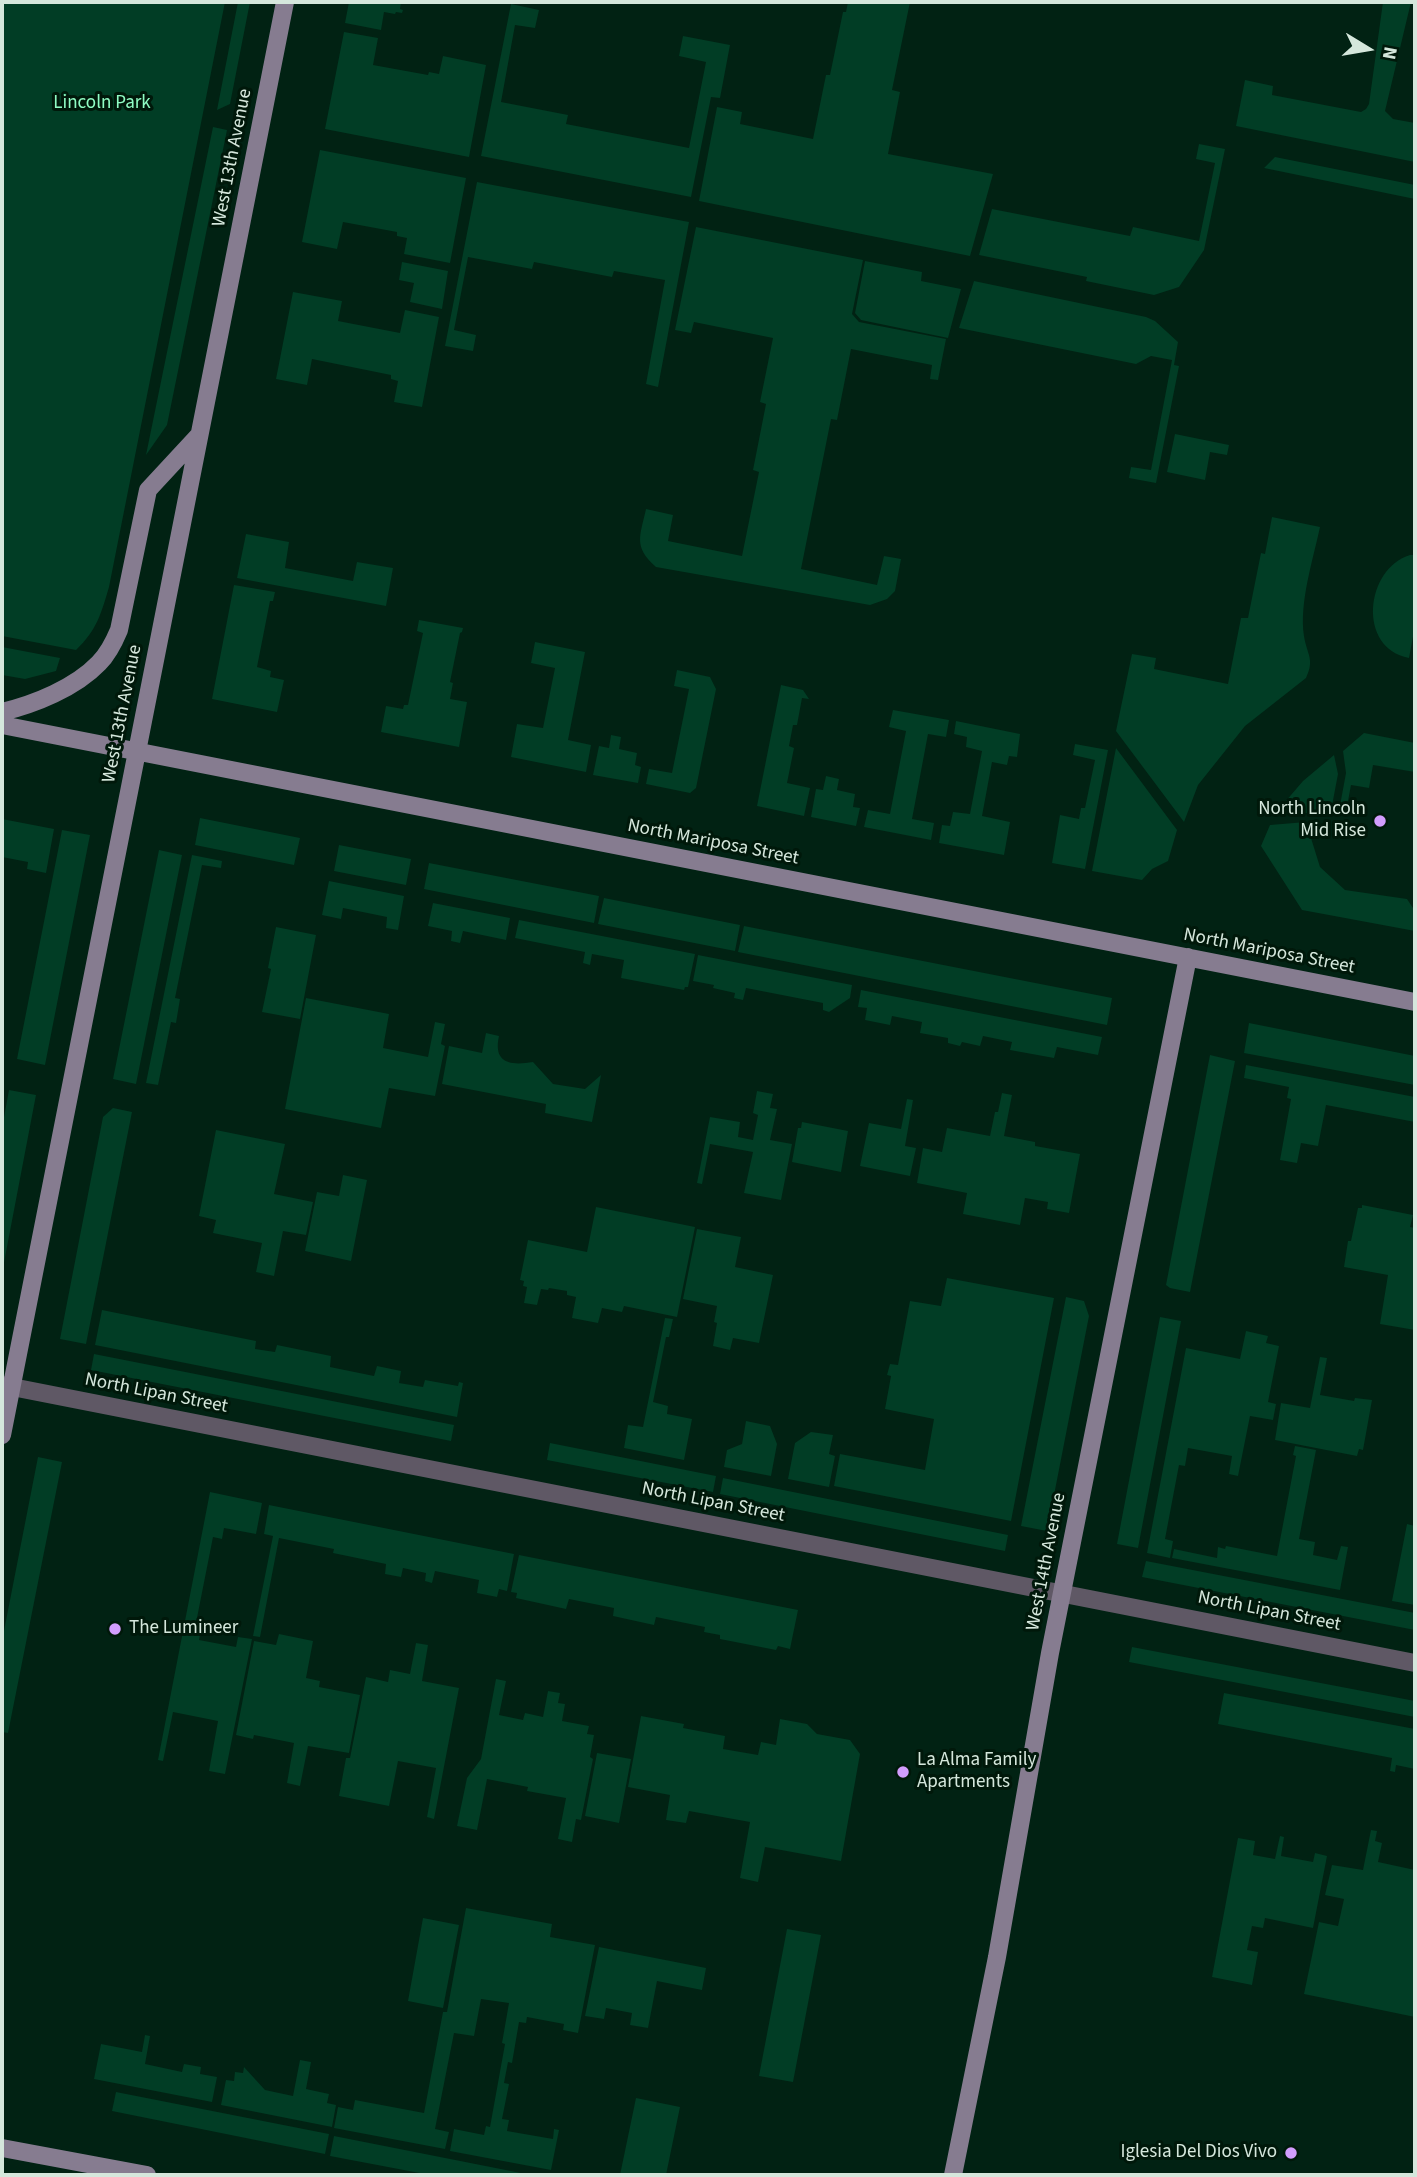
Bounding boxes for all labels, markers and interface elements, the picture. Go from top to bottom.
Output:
north arrow [1333,14,1403,84]
text: N [1375,44,1404,62]
street label: West 13th Avenue [208,87,258,229]
park label: Lincoln Park [53,93,151,115]
street label: West 13th Avenue [98,643,148,785]
place label: North Lincoln Mid Rise [1258,799,1366,843]
marker: North Lincoln Mid Rise [1372,813,1388,829]
street label: North Mariposa Street [625,815,801,871]
street label: North Mariposa Street [1181,924,1357,980]
street label: North Lipan Street [83,1369,229,1419]
street label: North Lipan Street [640,1478,786,1528]
street label: West 14th Avenue [1022,1491,1072,1633]
street label: North Lipan Street [1196,1587,1342,1637]
place label: The Lumineer [129,1618,238,1640]
marker: The Lumineer [107,1621,123,1637]
place label: La Alma Family Apartments [917,1750,1036,1794]
marker: La Alma Family Apartments [895,1764,911,1780]
place label: Iglesia Del Dios Vivo [1120,2142,1277,2164]
marker: Iglesia Del Dios Vivo [1283,2145,1299,2161]

